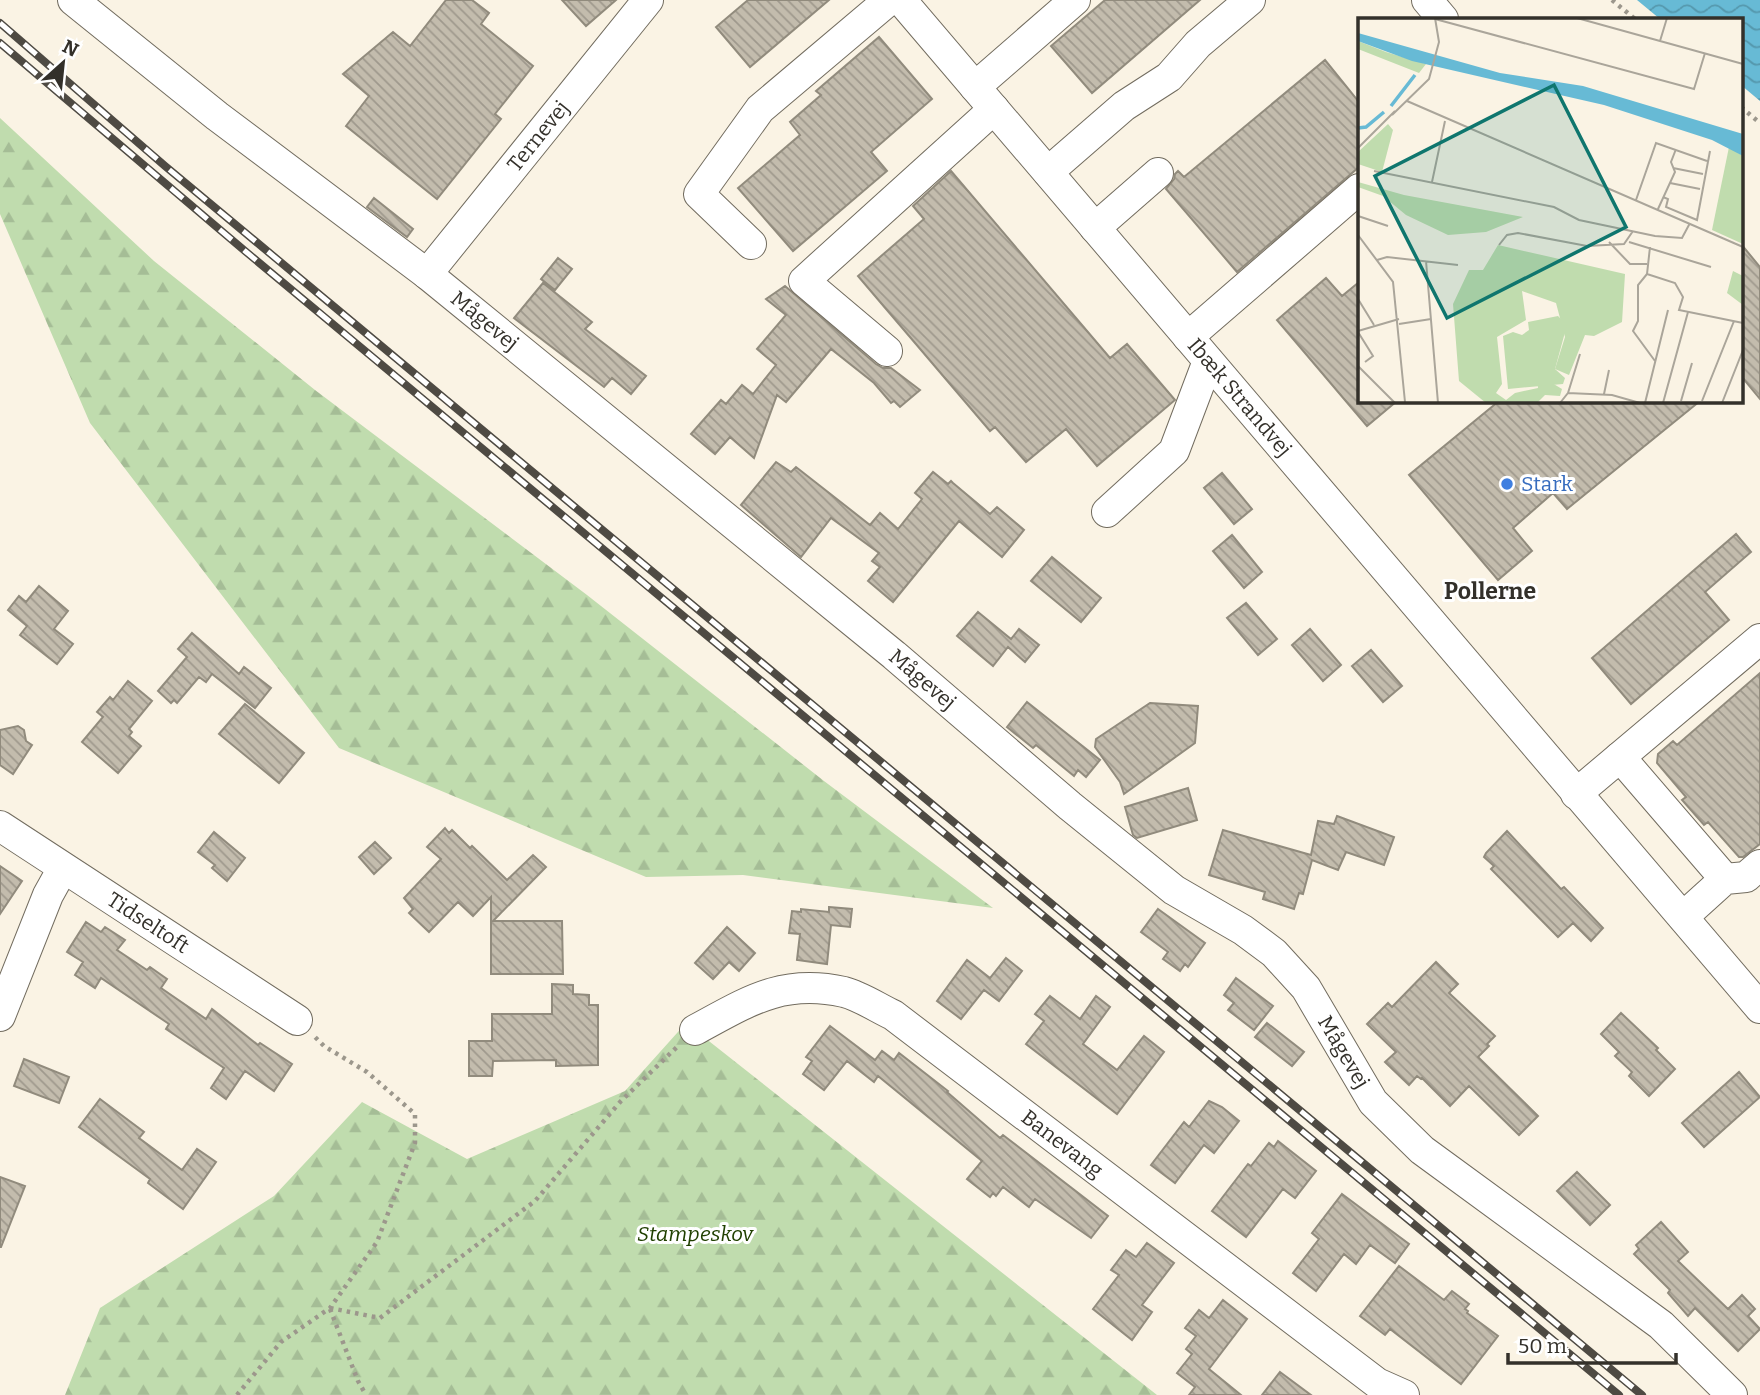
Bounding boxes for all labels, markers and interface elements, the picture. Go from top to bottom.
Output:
inset map [1358,18,1742,402]
north arrow [28,28,98,98]
text: N [59,35,83,62]
street label: Ternevej [502,96,575,177]
street label: Mågevej [445,286,524,356]
street label: Ibæk Strandvej [1182,333,1297,462]
place label: Stark [1521,471,1573,497]
marker: Stark [1499,476,1515,492]
district label: Pollerne [1444,577,1536,605]
street label: Mågevej [884,644,961,715]
street label: Tidseltoft [102,887,194,959]
street label: Mågevej [1312,1011,1375,1093]
street label: Banevang [1016,1104,1109,1183]
park label: Stampeskov [637,1221,754,1247]
scale bar [1508,1322,1676,1366]
text: 50 m [1518,1333,1567,1359]

